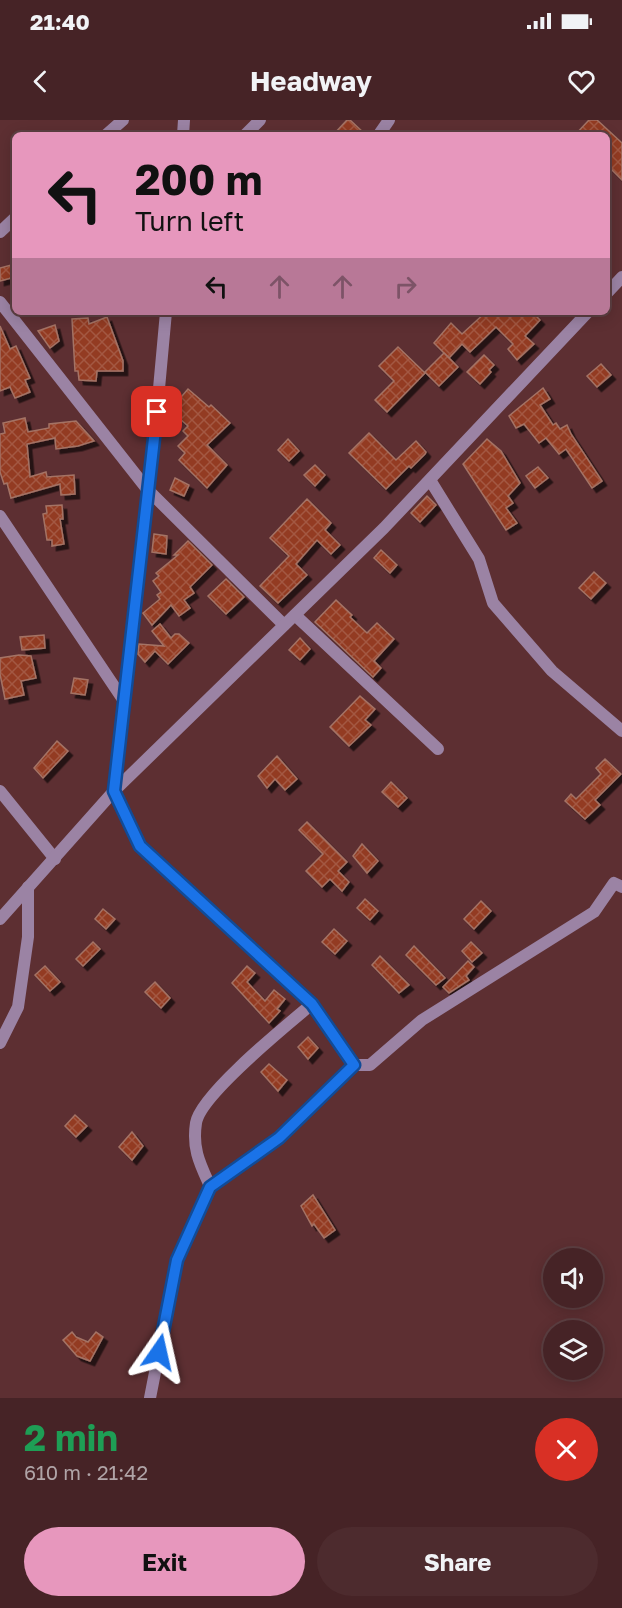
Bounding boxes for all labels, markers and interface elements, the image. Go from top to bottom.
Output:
text: 21:40 [30,8,90,35]
icon: back [24,65,57,98]
text: Headway [250,65,372,97]
icon: heart [565,65,598,98]
text: 200 m [135,154,262,204]
icon: left [36,156,114,234]
text: Turn left [135,205,244,237]
icon: left [200,270,233,303]
icon: ahead [263,270,296,303]
icon: ahead [326,270,359,303]
icon: right [389,270,422,303]
pin [131,386,182,437]
icon: arrive [140,395,173,428]
map controls [543,1248,603,1380]
button: sound [543,1248,603,1308]
position arrow [127,1320,191,1384]
button: layers [543,1320,603,1380]
text: 2 min [24,1416,118,1459]
button: close [535,1418,598,1481]
text: 610 m · 21:42 [24,1460,148,1484]
button: Exit [24,1527,305,1596]
button: Share [317,1527,598,1596]

